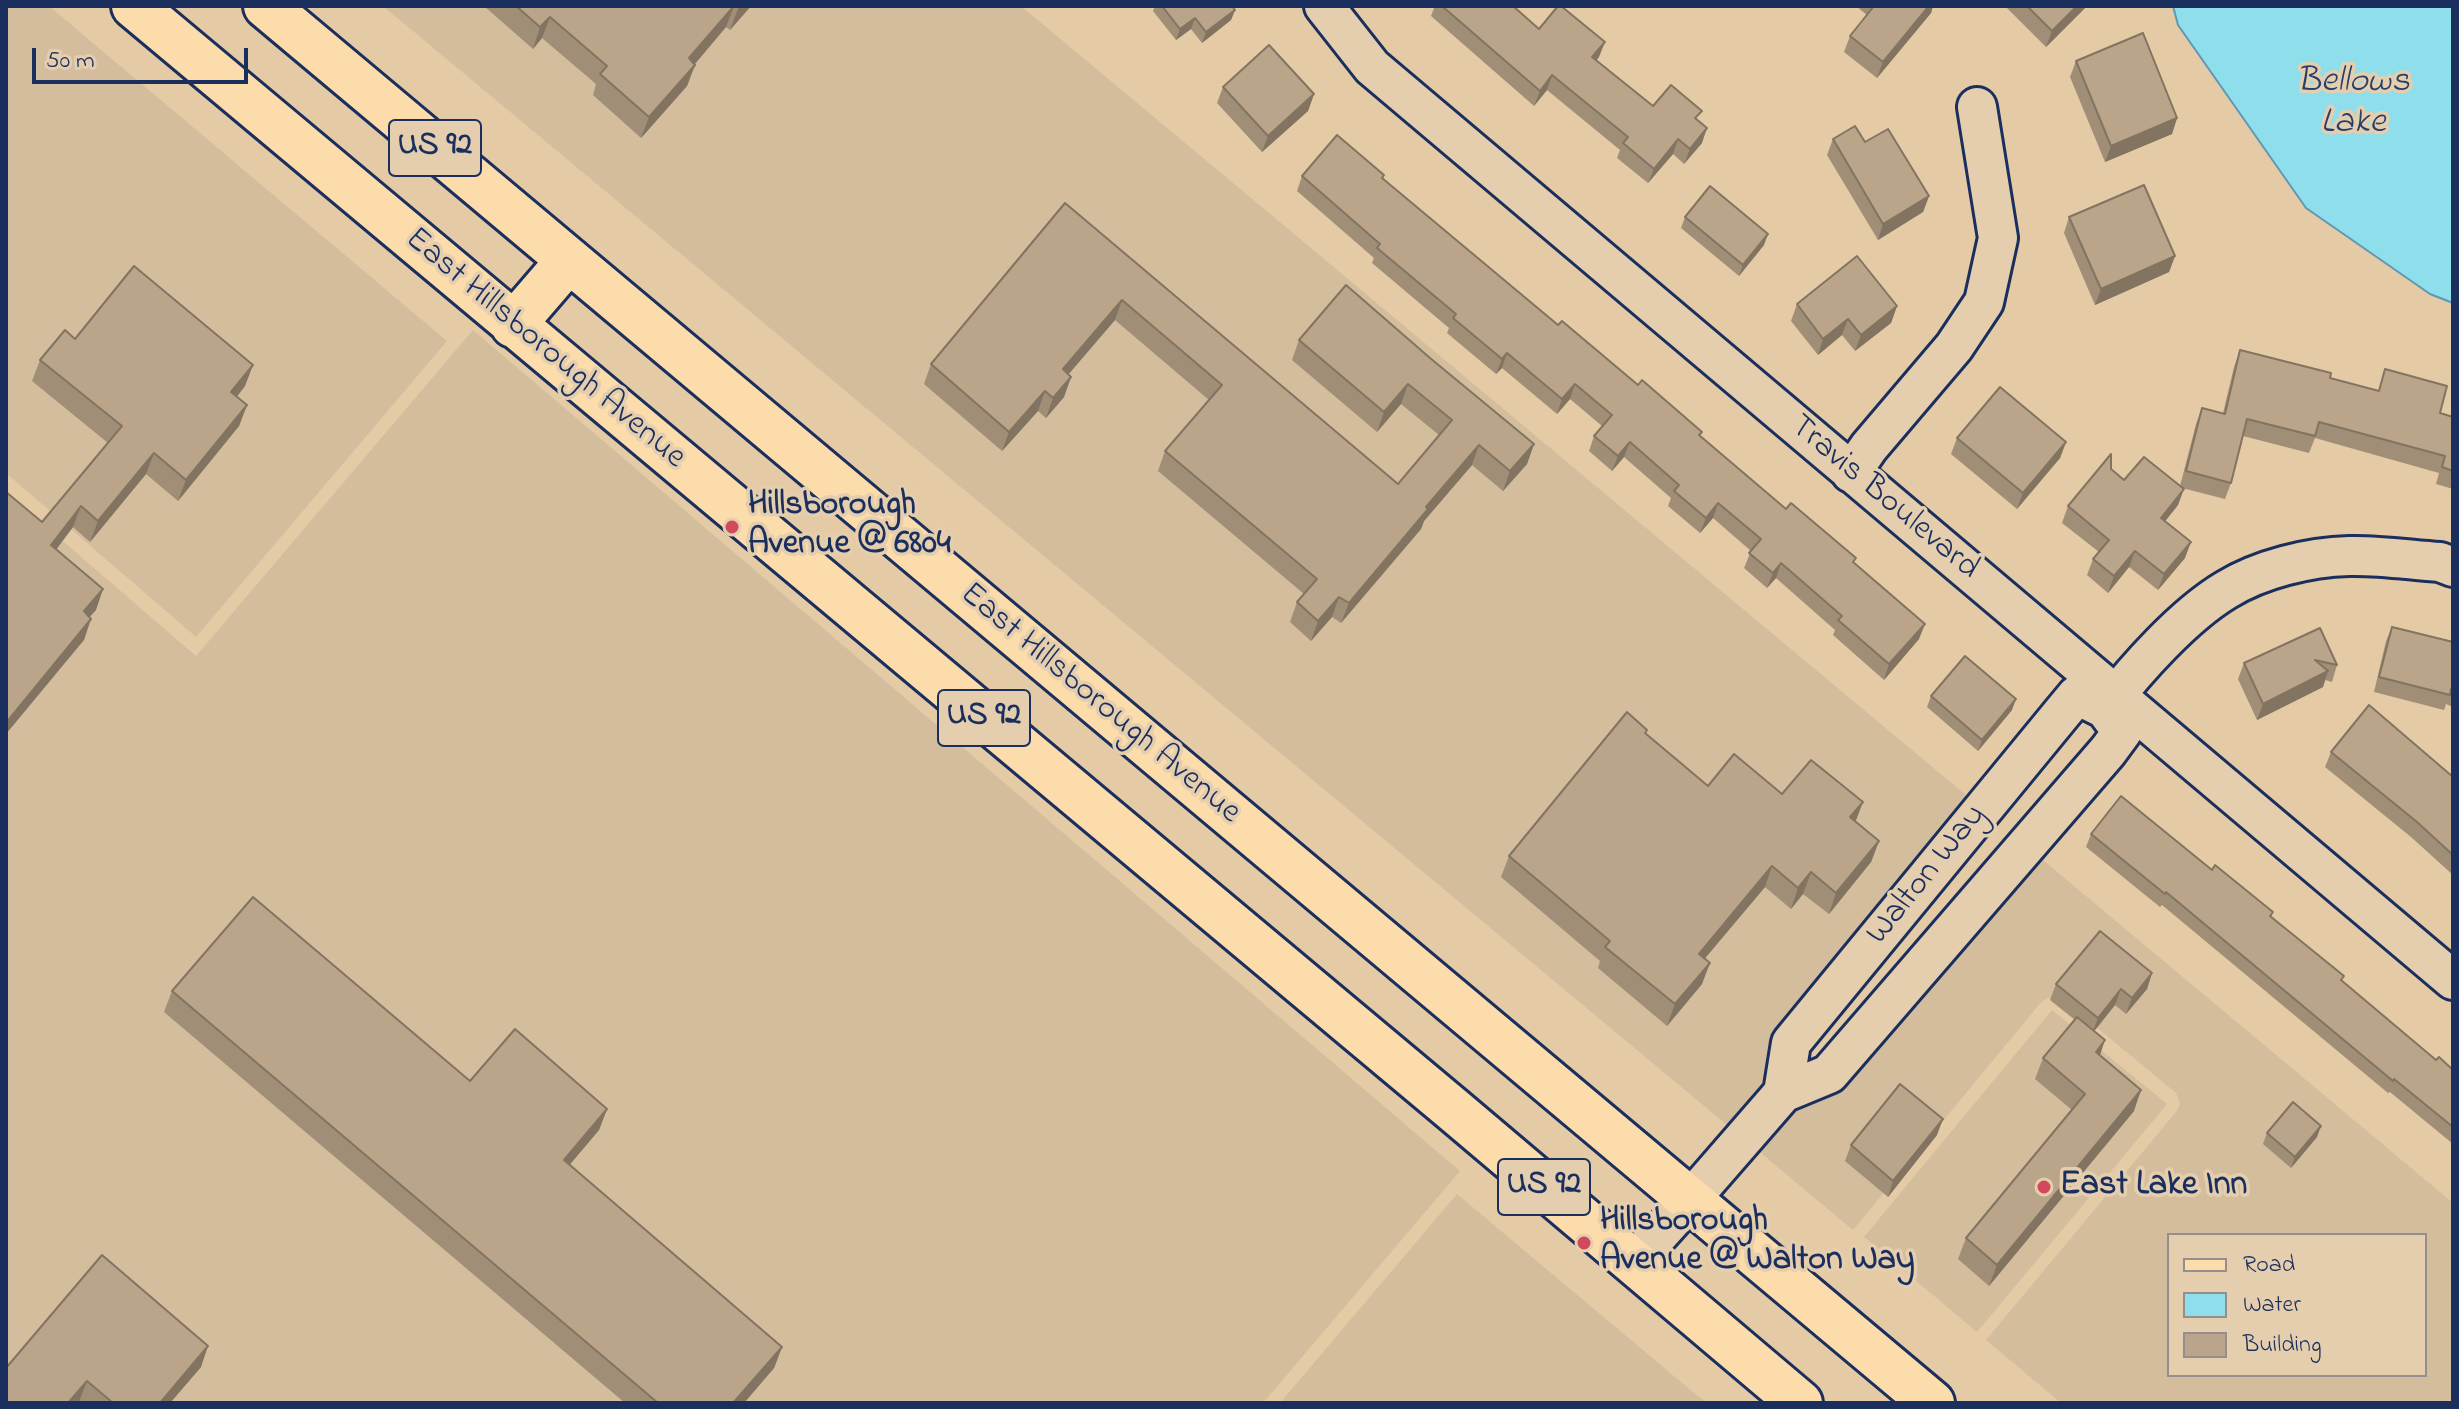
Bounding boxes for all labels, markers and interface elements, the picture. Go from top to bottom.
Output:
scale bar [36,32,252,82]
text: 50 m [46,44,95,79]
water label: Bellows Lake [2296,62,2410,147]
road number: US 92 [389,120,481,176]
street label: East Hillsborough Avenue [395,221,693,479]
street label: Travis Boulevard [1780,408,1986,590]
place label: Hillsborough Avenue @ 6804 [748,487,951,566]
marker: Hillsborough Avenue @ 6804 [723,518,741,536]
street label: East Hillsborough Avenue [950,576,1248,834]
road number: US 92 [938,690,1030,746]
street label: Walton Way [1859,798,1997,954]
road number: US 92 [1498,1159,1590,1215]
place label: East Lake Inn [2060,1167,2247,1207]
marker: East Lake Inn [2035,1178,2053,1196]
place label: Hillsborough Avenue @ Walton Way [1600,1203,1915,1282]
legend [2167,1233,2427,1377]
marker: Hillsborough Avenue @ Walton Way [1575,1234,1593,1252]
text: Road [2243,1248,2295,1283]
text: Water [2243,1288,2301,1323]
text: Building [2243,1328,2322,1363]

